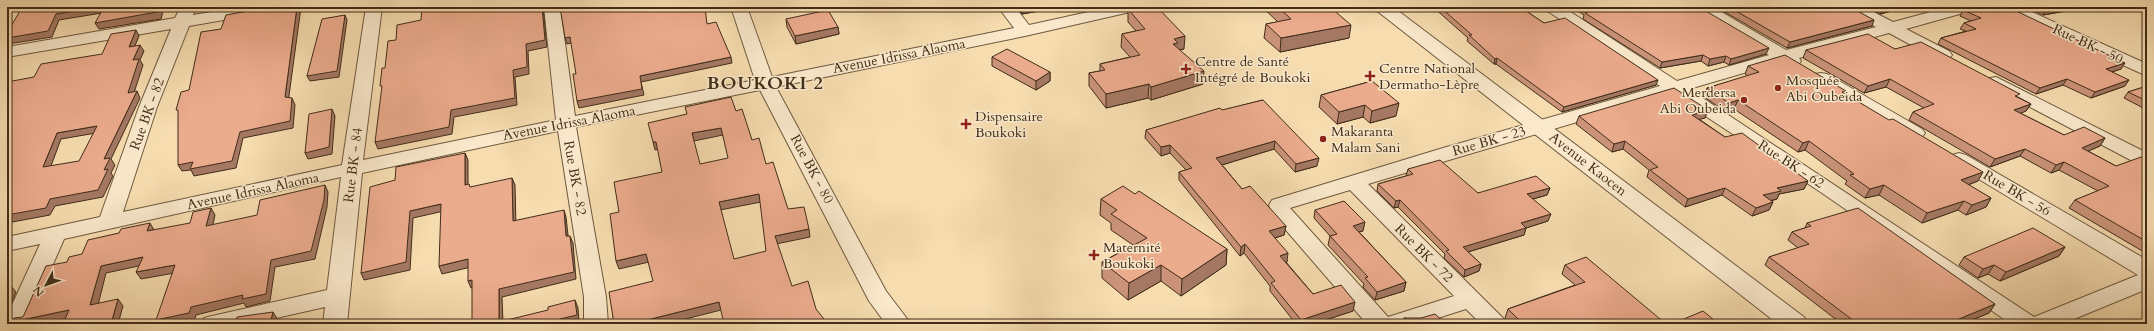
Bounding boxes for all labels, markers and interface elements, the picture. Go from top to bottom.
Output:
street label: Rue BK - 50 [2050,19,2126,69]
street label: Avenue Idrissa Alaoma [831,34,967,78]
place label: Centre de Santé Intégré de Boukoki [1195,52,1310,87]
place label: Centre National Dermatho-Lèpre [1379,59,1479,94]
marker: Centre de Santé Intégré de Boukoki [1180,63,1192,75]
marker: Centre National Dermatho-Lèpre [1364,70,1376,82]
district label: BOUKOKI 2 [706,71,824,96]
place label: Mosquée Abi Oubeida [1786,71,1862,106]
street label: Rue BK - 82 [125,75,169,153]
place label: Merdersa Abi Oubeida [1660,83,1736,118]
marker: Mosquée Abi Oubeida [1773,83,1783,93]
marker: Merdersa Abi Oubeida [1739,95,1749,105]
street label: Avenue Idrissa Alaoma [501,101,637,145]
place label: Dispensaire Boukoki [975,107,1043,142]
marker: Dispensaire Boukoki [960,118,972,130]
street label: Rue BK - 23 [1450,121,1528,161]
place label: Makaranta Malam Sani [1331,122,1400,157]
street label: Rue BK - 84 [339,126,367,204]
street label: Avenue Kaocen [1545,128,1631,200]
street label: Rue BK - 80 [786,131,838,207]
marker: Makaranta Malam Sani [1318,134,1328,144]
street label: Rue BK - 62 [1754,135,1828,193]
street label: Rue BK - 82 [559,139,591,217]
street label: Rue BK - 56 [1980,165,2054,221]
street label: Avenue Idrissa Alaoma [185,168,321,214]
street label: Rue BK - 72 [1391,220,1457,286]
place label: Maternité Boukoki [1103,238,1161,273]
marker: Maternité Boukoki [1088,249,1100,261]
north arrow [26,265,66,305]
text: N [30,282,48,300]

